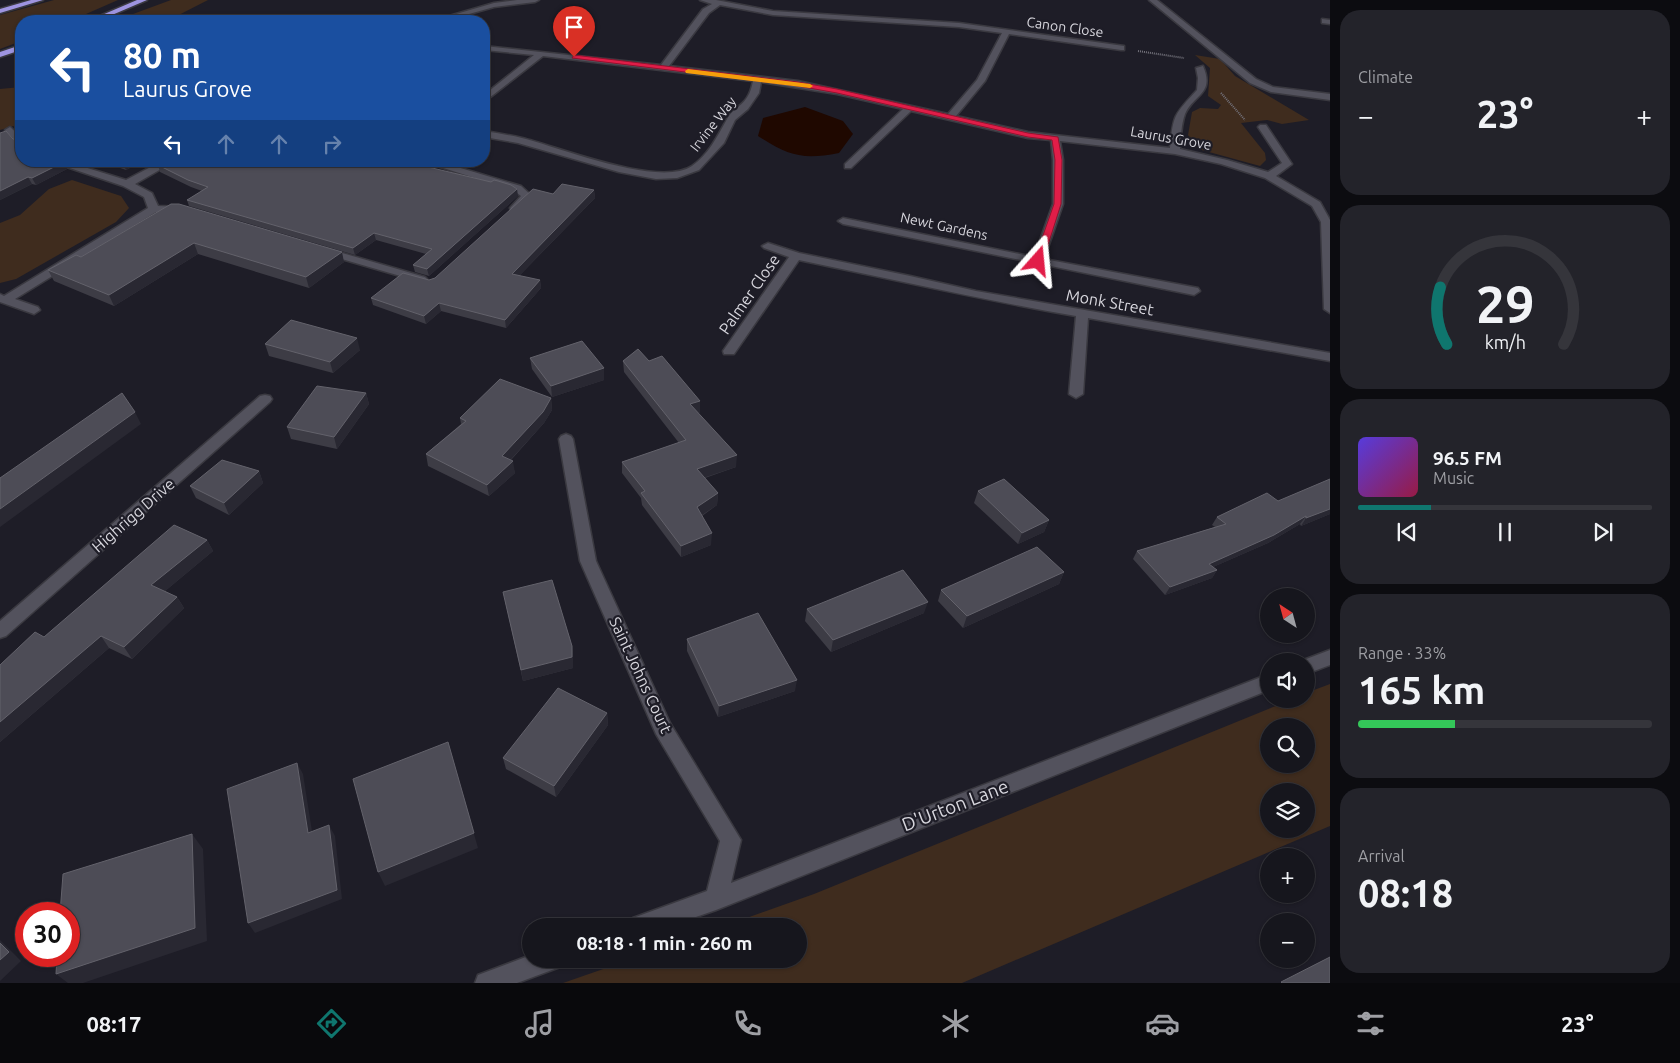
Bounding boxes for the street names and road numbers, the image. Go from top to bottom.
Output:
street label: Canon Close [1026,14,1104,40]
street label: Irvine Way [687,93,739,155]
street label: Laurus Grove [1129,123,1213,153]
street label: Newt Gardens [899,209,989,243]
street label: Palmer Close [715,251,783,337]
street label: Monk Street [1065,285,1156,319]
street label: Highrigg Drive [88,474,178,556]
street label: Saint Johns Court [606,614,676,737]
street label: D'Urton Lane [899,775,1011,835]

